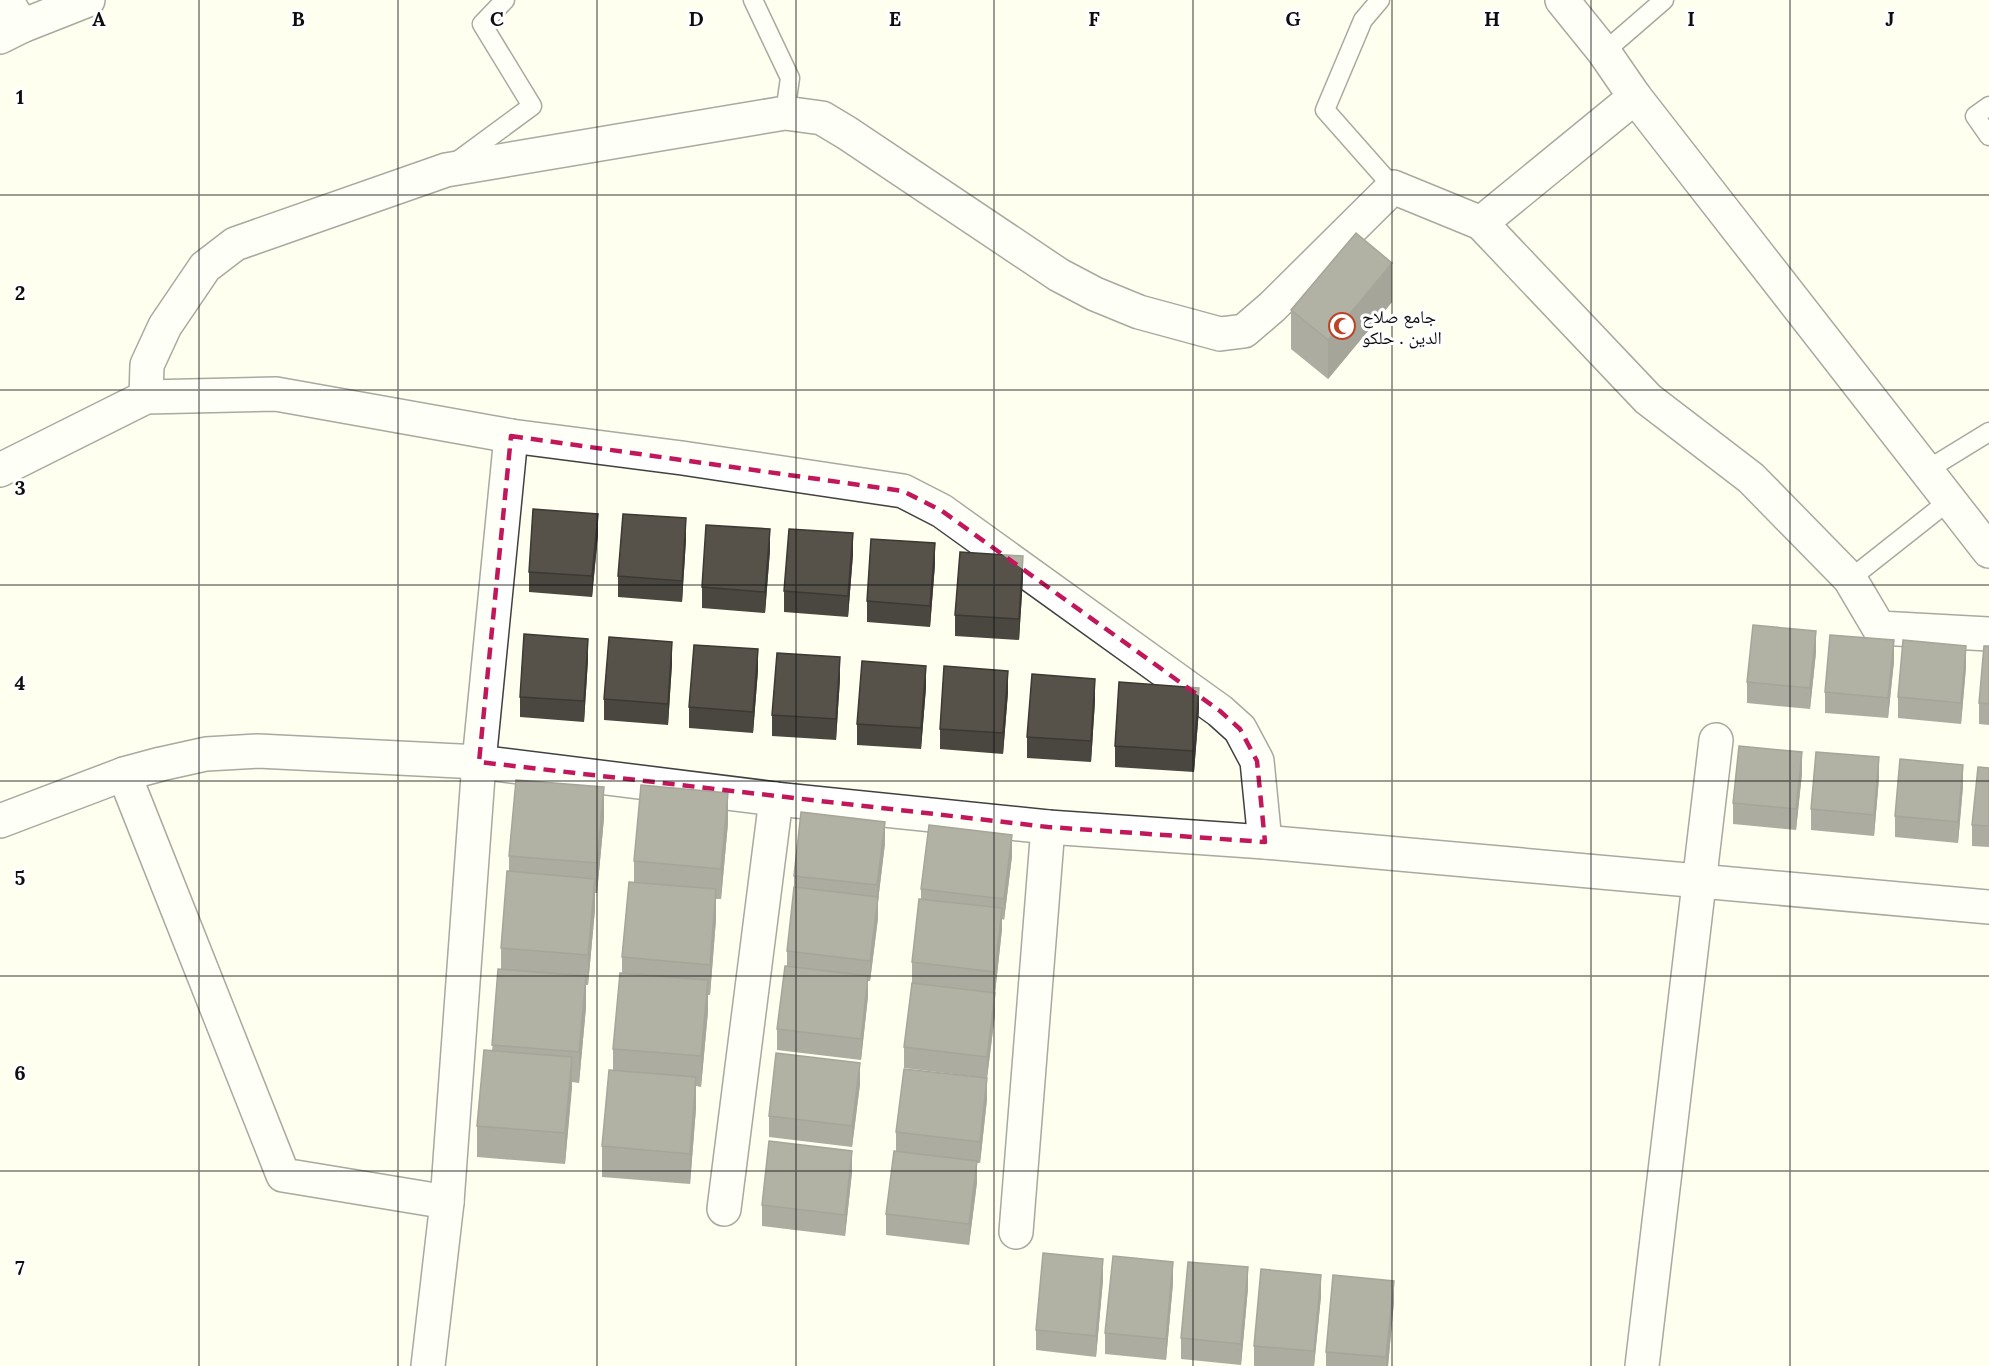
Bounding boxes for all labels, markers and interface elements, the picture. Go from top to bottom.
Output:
text: A [92,6,106,31]
text: B [291,6,305,31]
text: C [490,6,504,31]
text: D [688,6,704,31]
text: E [889,6,901,31]
text: F [1088,6,1100,31]
text: G [1285,6,1301,31]
text: H [1484,6,1500,31]
text: I [1687,6,1695,31]
text: J [1885,6,1895,31]
text: 1 [16,84,24,109]
text: 2 [15,280,25,305]
place label: جامع صلاح الدين . حلكو [1362,305,1442,349]
mosque icon: جامع صلاح الدين . حلكو [1327,311,1357,341]
text: 3 [14,475,26,500]
text: 4 [15,670,26,695]
text: 5 [15,865,26,890]
text: 6 [14,1060,26,1085]
text: 7 [15,1255,25,1280]

